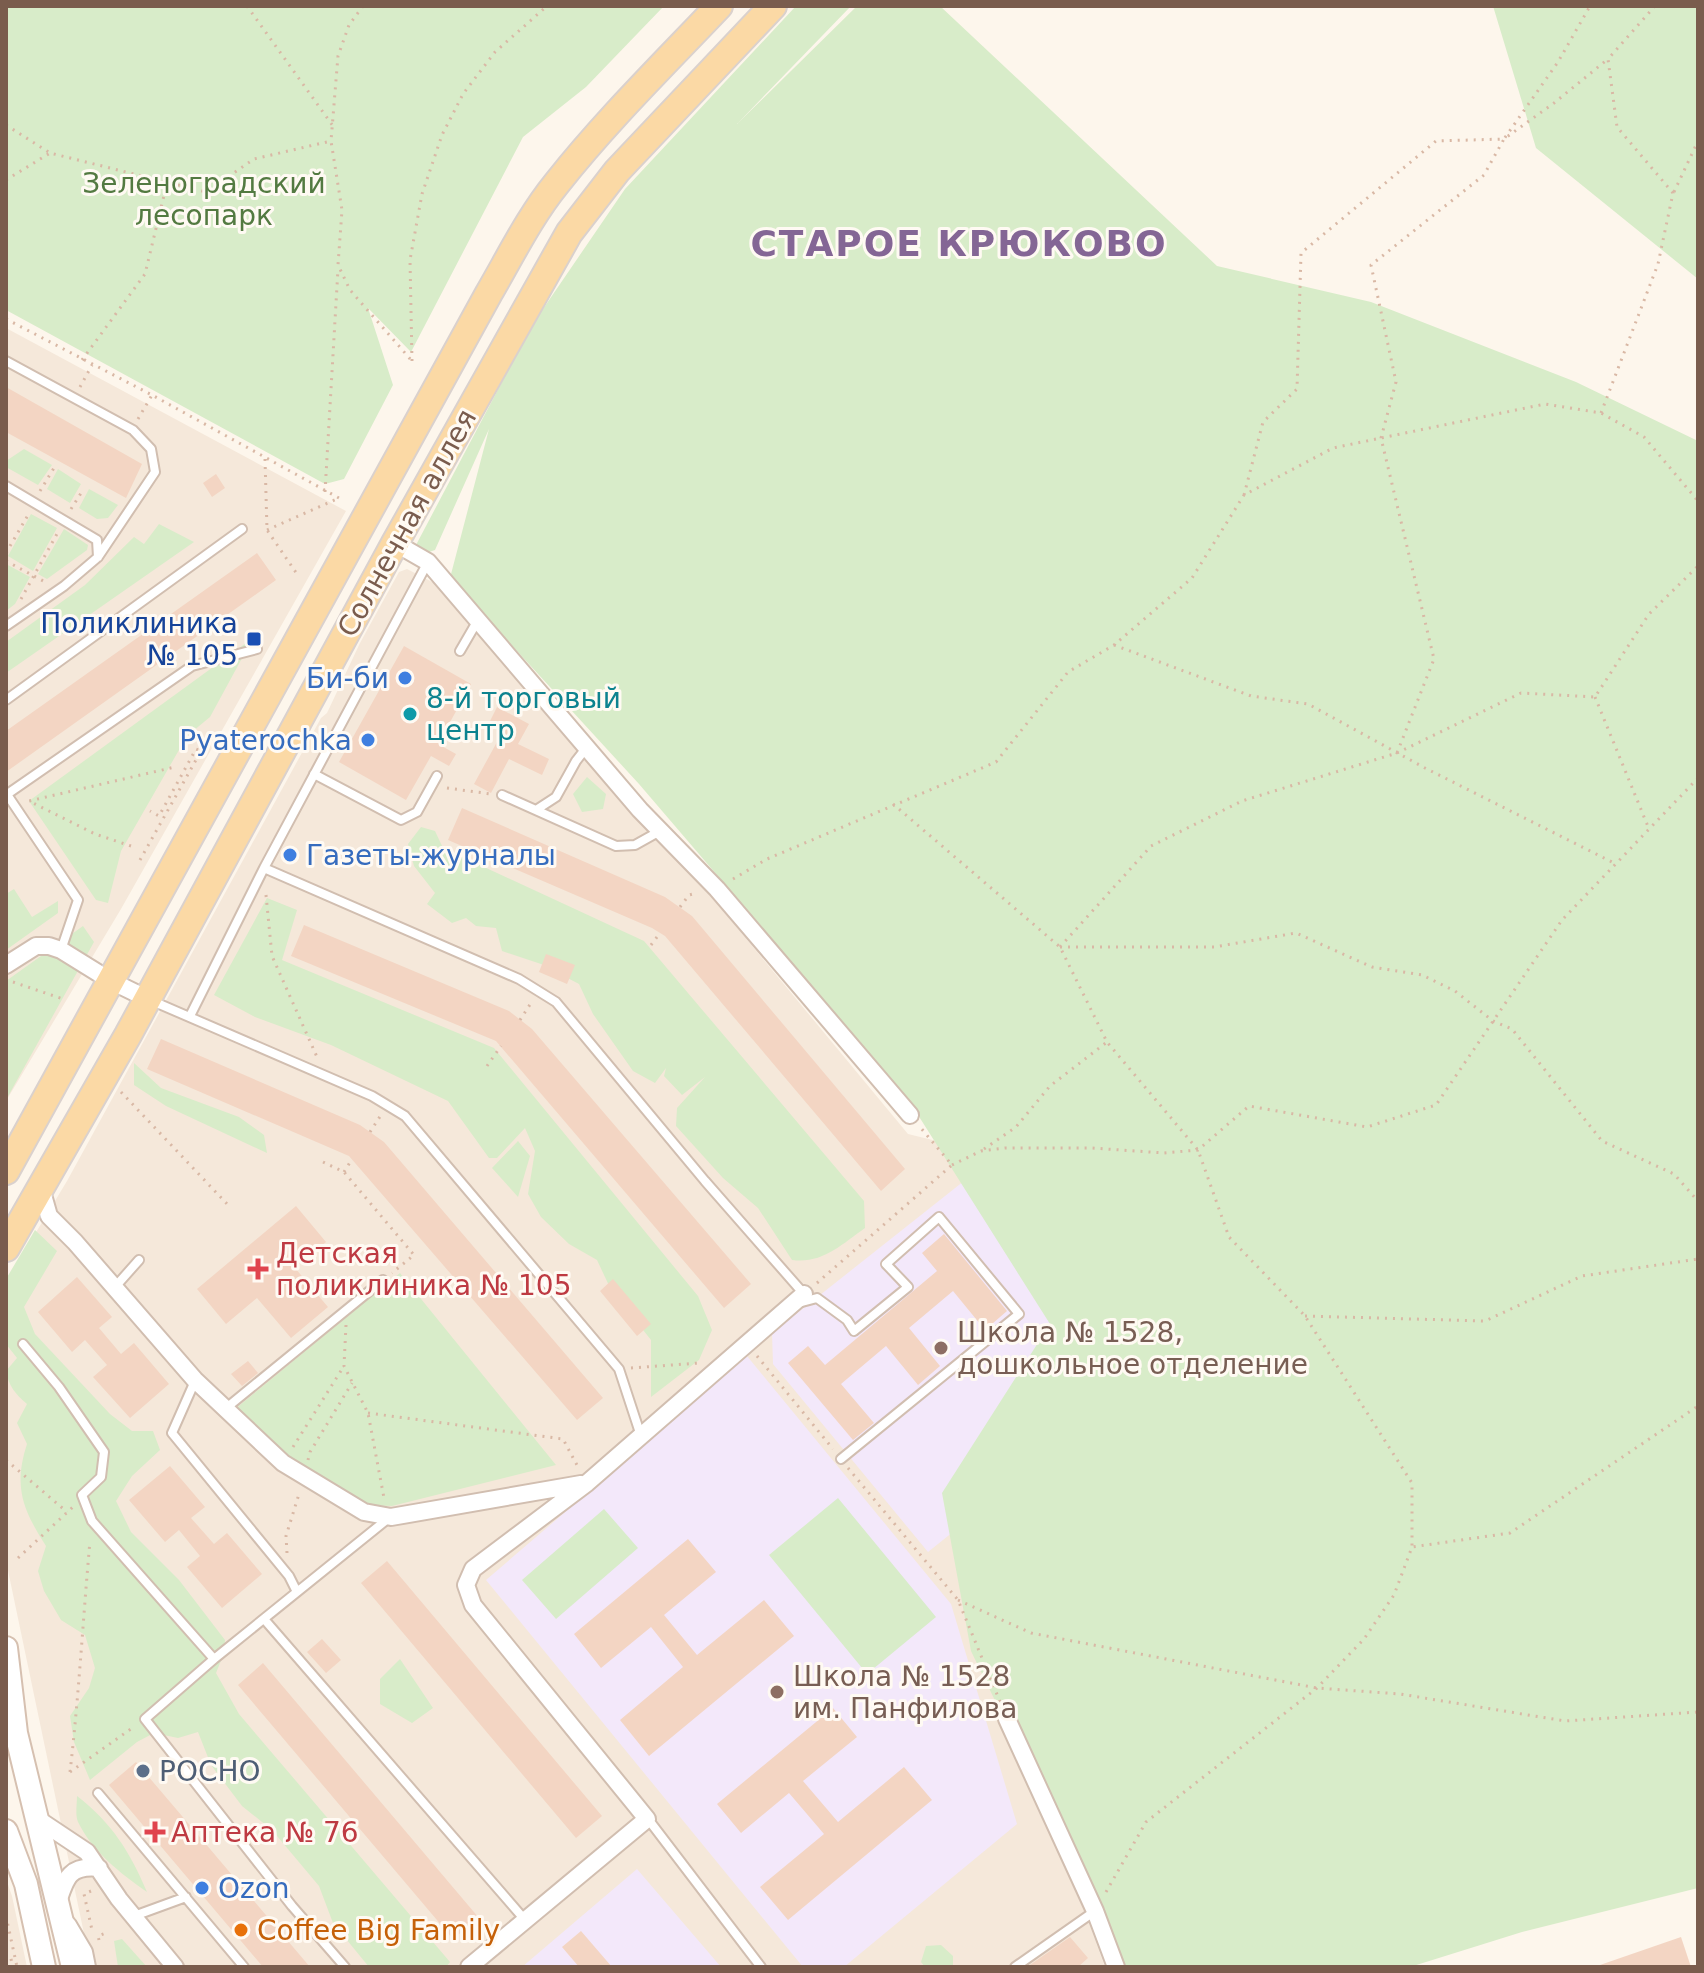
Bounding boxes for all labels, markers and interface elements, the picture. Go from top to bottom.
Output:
park label: Зеленоградский лесопарк [82,167,326,232]
district label: СТАРОЕ КРЮКОВО [750,223,1168,264]
street label: Солнечная аллея [331,404,483,642]
place label: Поликлиника № 105 [40,607,238,672]
marker: Поликлиника № 105 [245,630,263,648]
place label: Би-би [306,662,389,695]
marker: Би-би [396,669,414,687]
place label: 8-й торговый центр [426,682,621,747]
marker: 8-й торговый центр [401,705,419,723]
place label: Pyaterochka [179,724,352,757]
marker: Pyaterochka [359,731,377,749]
place label: Газеты-журналы [306,839,556,872]
marker: Газеты-журналы [281,846,299,864]
place label: Детская поликлиника № 105 [276,1237,571,1302]
marker: Детская поликлиника № 105 [247,1258,269,1280]
place label: Школа № 1528, дошкольное отделение [957,1316,1308,1381]
marker: Школа № 1528, дошкольное отделение [932,1339,950,1357]
place label: Школа № 1528 им. Панфилова [793,1660,1017,1725]
marker: Школа № 1528 им. Панфилова [768,1683,786,1701]
place label: РОСНО [159,1755,261,1788]
marker: РОСНО [134,1762,152,1780]
place label: Аптека № 76 [171,1816,359,1849]
marker: Аптека № 76 [146,1823,164,1841]
place label: Ozon [218,1872,290,1905]
marker: Ozon [193,1879,211,1897]
place label: Coffee Big Family [257,1914,500,1947]
marker: Coffee Big Family [232,1921,250,1939]

